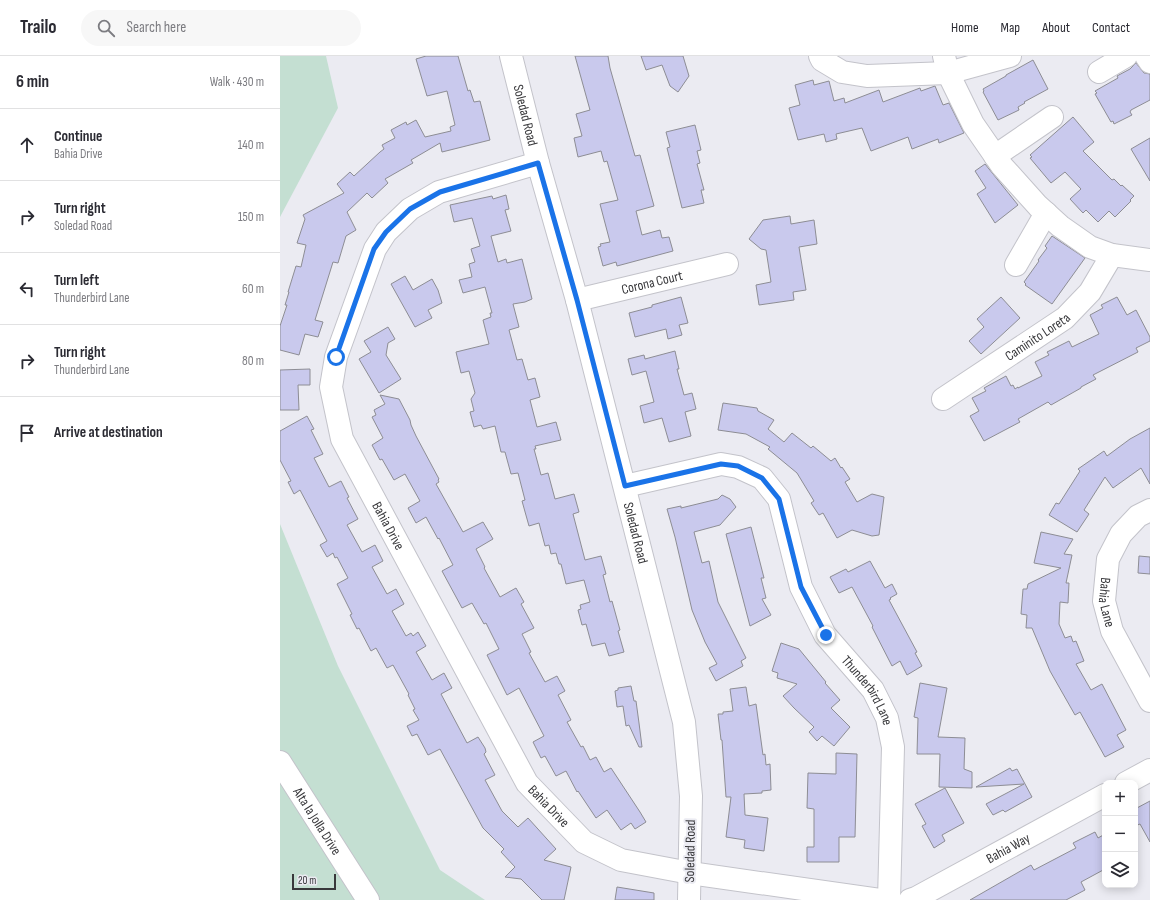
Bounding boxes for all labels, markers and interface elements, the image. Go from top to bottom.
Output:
search box [81,10,361,46]
text: Trailo [20,16,57,39]
icon: search [95,17,117,39]
text: Search here [127,18,186,37]
text: Home [951,19,979,36]
text: Map [1001,19,1020,36]
text: About [1042,19,1070,36]
text: Contact [1092,19,1130,36]
text: 6 min [16,72,49,92]
text: Walk · 430 m [210,74,264,90]
street label: Soledad Road [510,83,542,148]
text: Continue [54,127,103,146]
icon: ahead [16,134,38,156]
text: 140 m [238,137,264,153]
text: Bahia Drive [54,146,103,162]
text: Turn right [54,199,106,218]
icon: right [16,206,38,228]
text: 150 m [238,209,264,225]
text: Soledad Road [54,218,112,234]
street label: Corona Court [619,266,684,298]
text: Turn left [54,271,99,290]
icon: left [16,278,38,300]
text: 60 m [242,281,264,297]
text: Thunderbird Lane [54,290,130,306]
street label: Caminito Loreta [1002,309,1074,364]
text: Turn right [54,343,106,362]
route start [327,348,345,366]
icon: right [16,350,38,372]
text: 80 m [242,353,264,369]
text: Thunderbird Lane [54,362,130,378]
icon: arrive [16,422,38,444]
text: Arrive at destination [54,423,163,442]
street label: Bahia Drive [369,499,408,553]
street label: Soledad Road [620,500,652,565]
street label: Bahia Lane [1095,577,1119,629]
route end [817,626,835,644]
street label: Thunderbird Lane [838,652,897,726]
map controls [1102,780,1138,888]
button: + [1102,780,1138,816]
street label: Bahia Drive [525,781,573,831]
street label: Alta la Jolla Drive [289,783,345,858]
button: − [1102,816,1138,852]
street label: Soledad Road [681,819,699,882]
street label: Bahia Way [983,829,1033,867]
button: layers [1102,852,1138,888]
scale bar [292,872,336,891]
text: 20 m [298,874,316,887]

